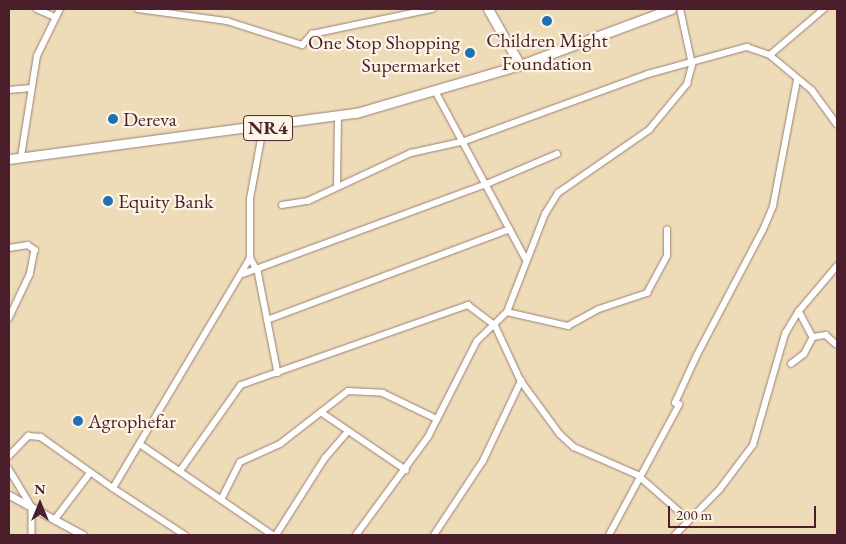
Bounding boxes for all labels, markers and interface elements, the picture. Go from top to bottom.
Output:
marker: Children Might Foundation [541,15,553,27]
place label: Children Might Foundation [486,29,608,76]
place label: One Stop Shopping Supermarket [308,30,460,77]
marker: One Stop Shopping Supermarket [464,47,476,59]
place label: Dereva [123,107,177,131]
road number: NR4 [243,112,293,144]
marker: Dereva [107,113,119,125]
place label: Equity Bank [118,189,213,213]
marker: Equity Bank [102,195,114,207]
place label: Agrophefar [88,409,176,433]
marker: Agrophefar [72,415,84,427]
north arrow [15,479,65,529]
text: N [34,480,46,498]
scale bar [671,496,818,528]
text: 200 m [676,505,712,524]

